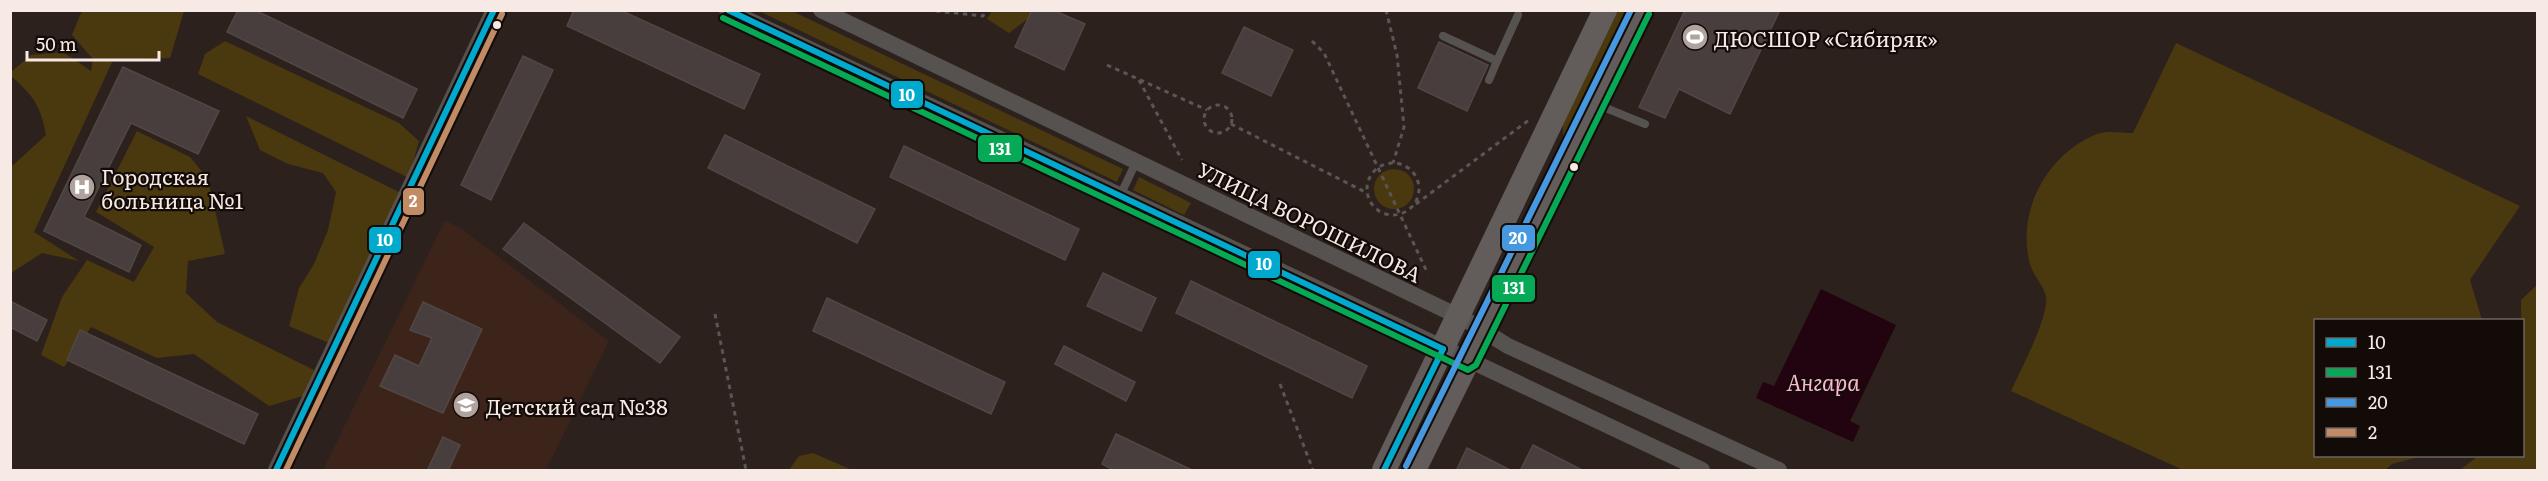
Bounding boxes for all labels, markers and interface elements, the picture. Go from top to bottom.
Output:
unlabelled marker [491,19,503,31]
sports icon: ДЮСШОР «Сибиряк» [1680,22,1710,52]
place label: ДЮСШОР «Сибиряк» [1714,22,1938,53]
scale bar [27,24,159,62]
text: 50 m [36,30,77,57]
line badge: 10 [890,80,924,109]
text: 10 [899,82,915,106]
line badge: 131 [977,134,1023,163]
text: 131 [989,136,1011,160]
street label: УЛИЦА ВОРОШИЛОВА [1193,153,1428,289]
place label: Городская больница №1 [101,160,244,215]
unlabelled marker [1568,161,1580,173]
hospital icon: Городская больница №1 [67,172,97,202]
line badge: 2 [402,187,425,216]
text: 2 [409,188,418,212]
line badge: 20 [1501,224,1536,252]
text: 20 [1509,225,1527,249]
line badge: 10 [368,226,402,254]
text: 10 [377,227,393,251]
line badge: 10 [1247,250,1281,279]
text: 10 [1256,251,1272,275]
line badge: 131 [1491,274,1536,303]
text: 131 [1503,275,1525,299]
legend [2314,319,2524,457]
text: 10 [2368,328,2386,355]
text: 131 [2368,358,2392,385]
water label: Ангара [1786,365,1860,398]
text: 20 [2368,388,2388,415]
school or university icon: Детский сад №38 [451,390,481,420]
place label: Детский сад №38 [486,390,668,421]
text: 2 [2368,418,2377,445]

